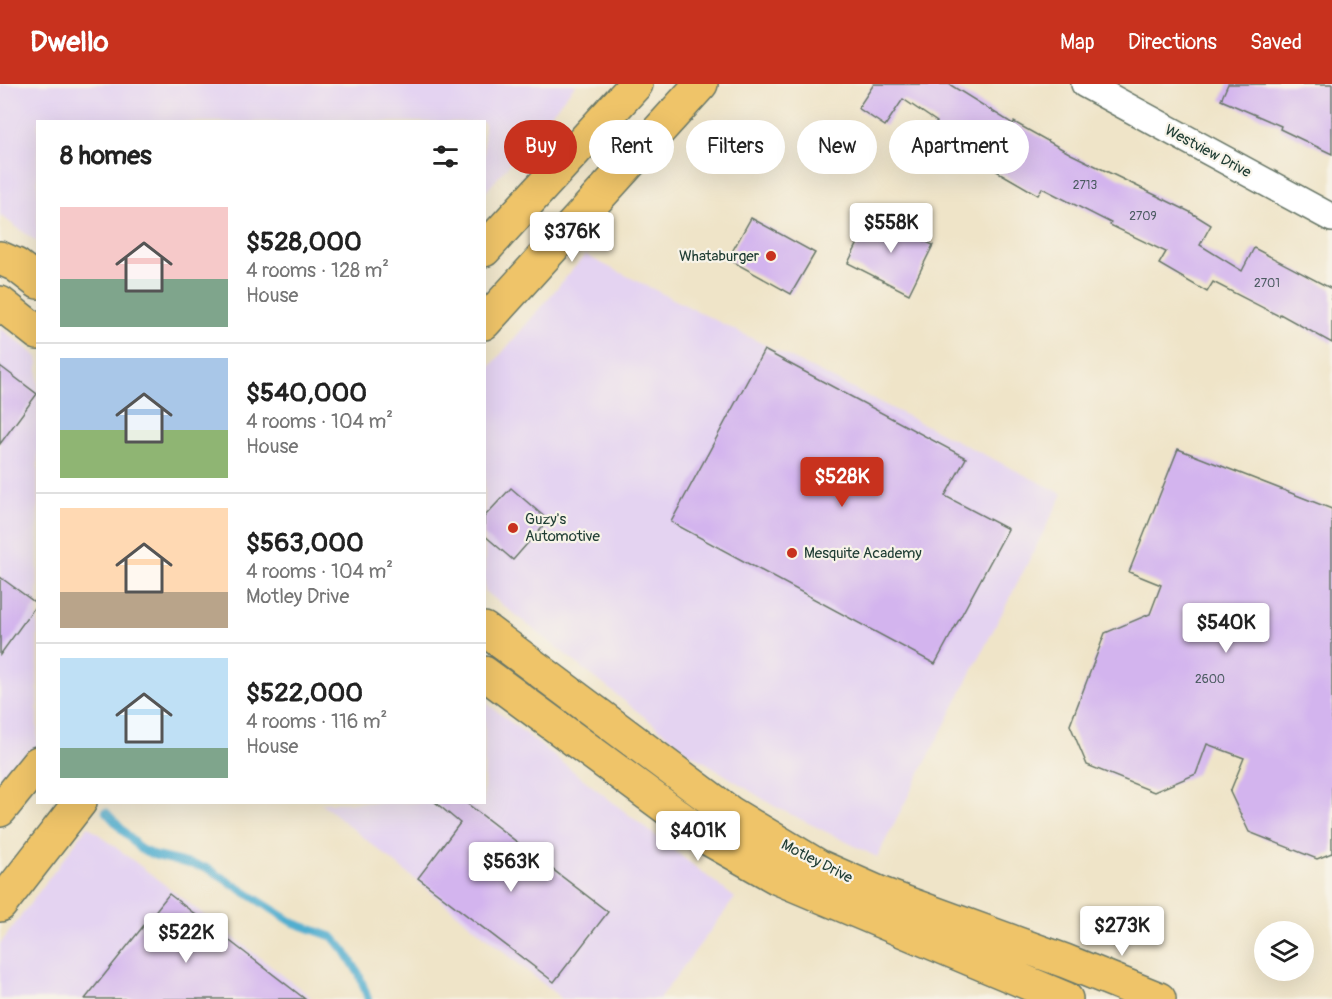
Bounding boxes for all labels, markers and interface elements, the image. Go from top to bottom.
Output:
text: Dwello [30,25,109,60]
text: Map [1060,29,1095,56]
text: Directions [1128,29,1217,56]
text: Saved [1250,29,1302,56]
chip: Buy [504,120,577,174]
chip: Rent [589,120,674,174]
chip: Filters [686,120,785,174]
chip: New [797,120,877,174]
chip: Apartment [889,120,1029,174]
street label: Westview Drive [1161,121,1255,182]
text: 8 homes [60,140,152,172]
icon: filters [429,140,462,173]
house number: 2713 [1073,178,1098,193]
pin: $558K [849,203,933,254]
house number: 2709 [1129,209,1157,224]
text: $558K [864,210,918,235]
pin: $376K [530,212,614,263]
text: $376K [544,219,600,244]
text: $528,000 [246,226,362,258]
icon: home [108,231,180,303]
place label: Whataburger [679,247,760,266]
marker: Whataburger [764,249,778,263]
text: 4 rooms · 128 m² [246,258,389,283]
house number: 2701 [1254,276,1280,291]
text: House [246,283,298,308]
text: $540,000 [246,377,367,409]
icon: home [108,382,180,454]
text: 4 rooms · 104 m² [246,409,393,434]
text: House [246,434,298,459]
pin: $528K [800,457,884,508]
text: $528K [815,464,870,489]
place label: Guzy's Automotive [525,510,601,546]
marker: Guzy's Automotive [506,521,520,535]
text: $563,000 [246,527,364,559]
icon: home [108,532,180,604]
place label: Mesquite Academy [804,544,922,563]
marker: Mesquite Academy [785,546,799,560]
text: 4 rooms · 104 m² [246,559,393,584]
text: Motley Drive [246,584,349,609]
pin: $540K [1184,603,1268,654]
text: $540K [1197,610,1256,635]
house number: 2600 [1195,672,1225,687]
text: $522,000 [246,677,363,709]
icon: home [108,682,180,754]
text: 4 rooms · 116 m² [246,709,387,734]
text: House [246,734,298,759]
pin: $401K [656,811,740,862]
text: $401K [670,818,726,843]
street label: Motley Drive [778,835,856,888]
pin: $563K [469,842,553,893]
text: $563K [483,849,539,874]
pin: $273K [1080,906,1164,957]
pin: $522K [144,913,228,964]
text: $273K [1094,913,1150,938]
text: $522K [158,920,214,945]
map controls [1254,921,1314,981]
button: layers [1254,921,1314,981]

